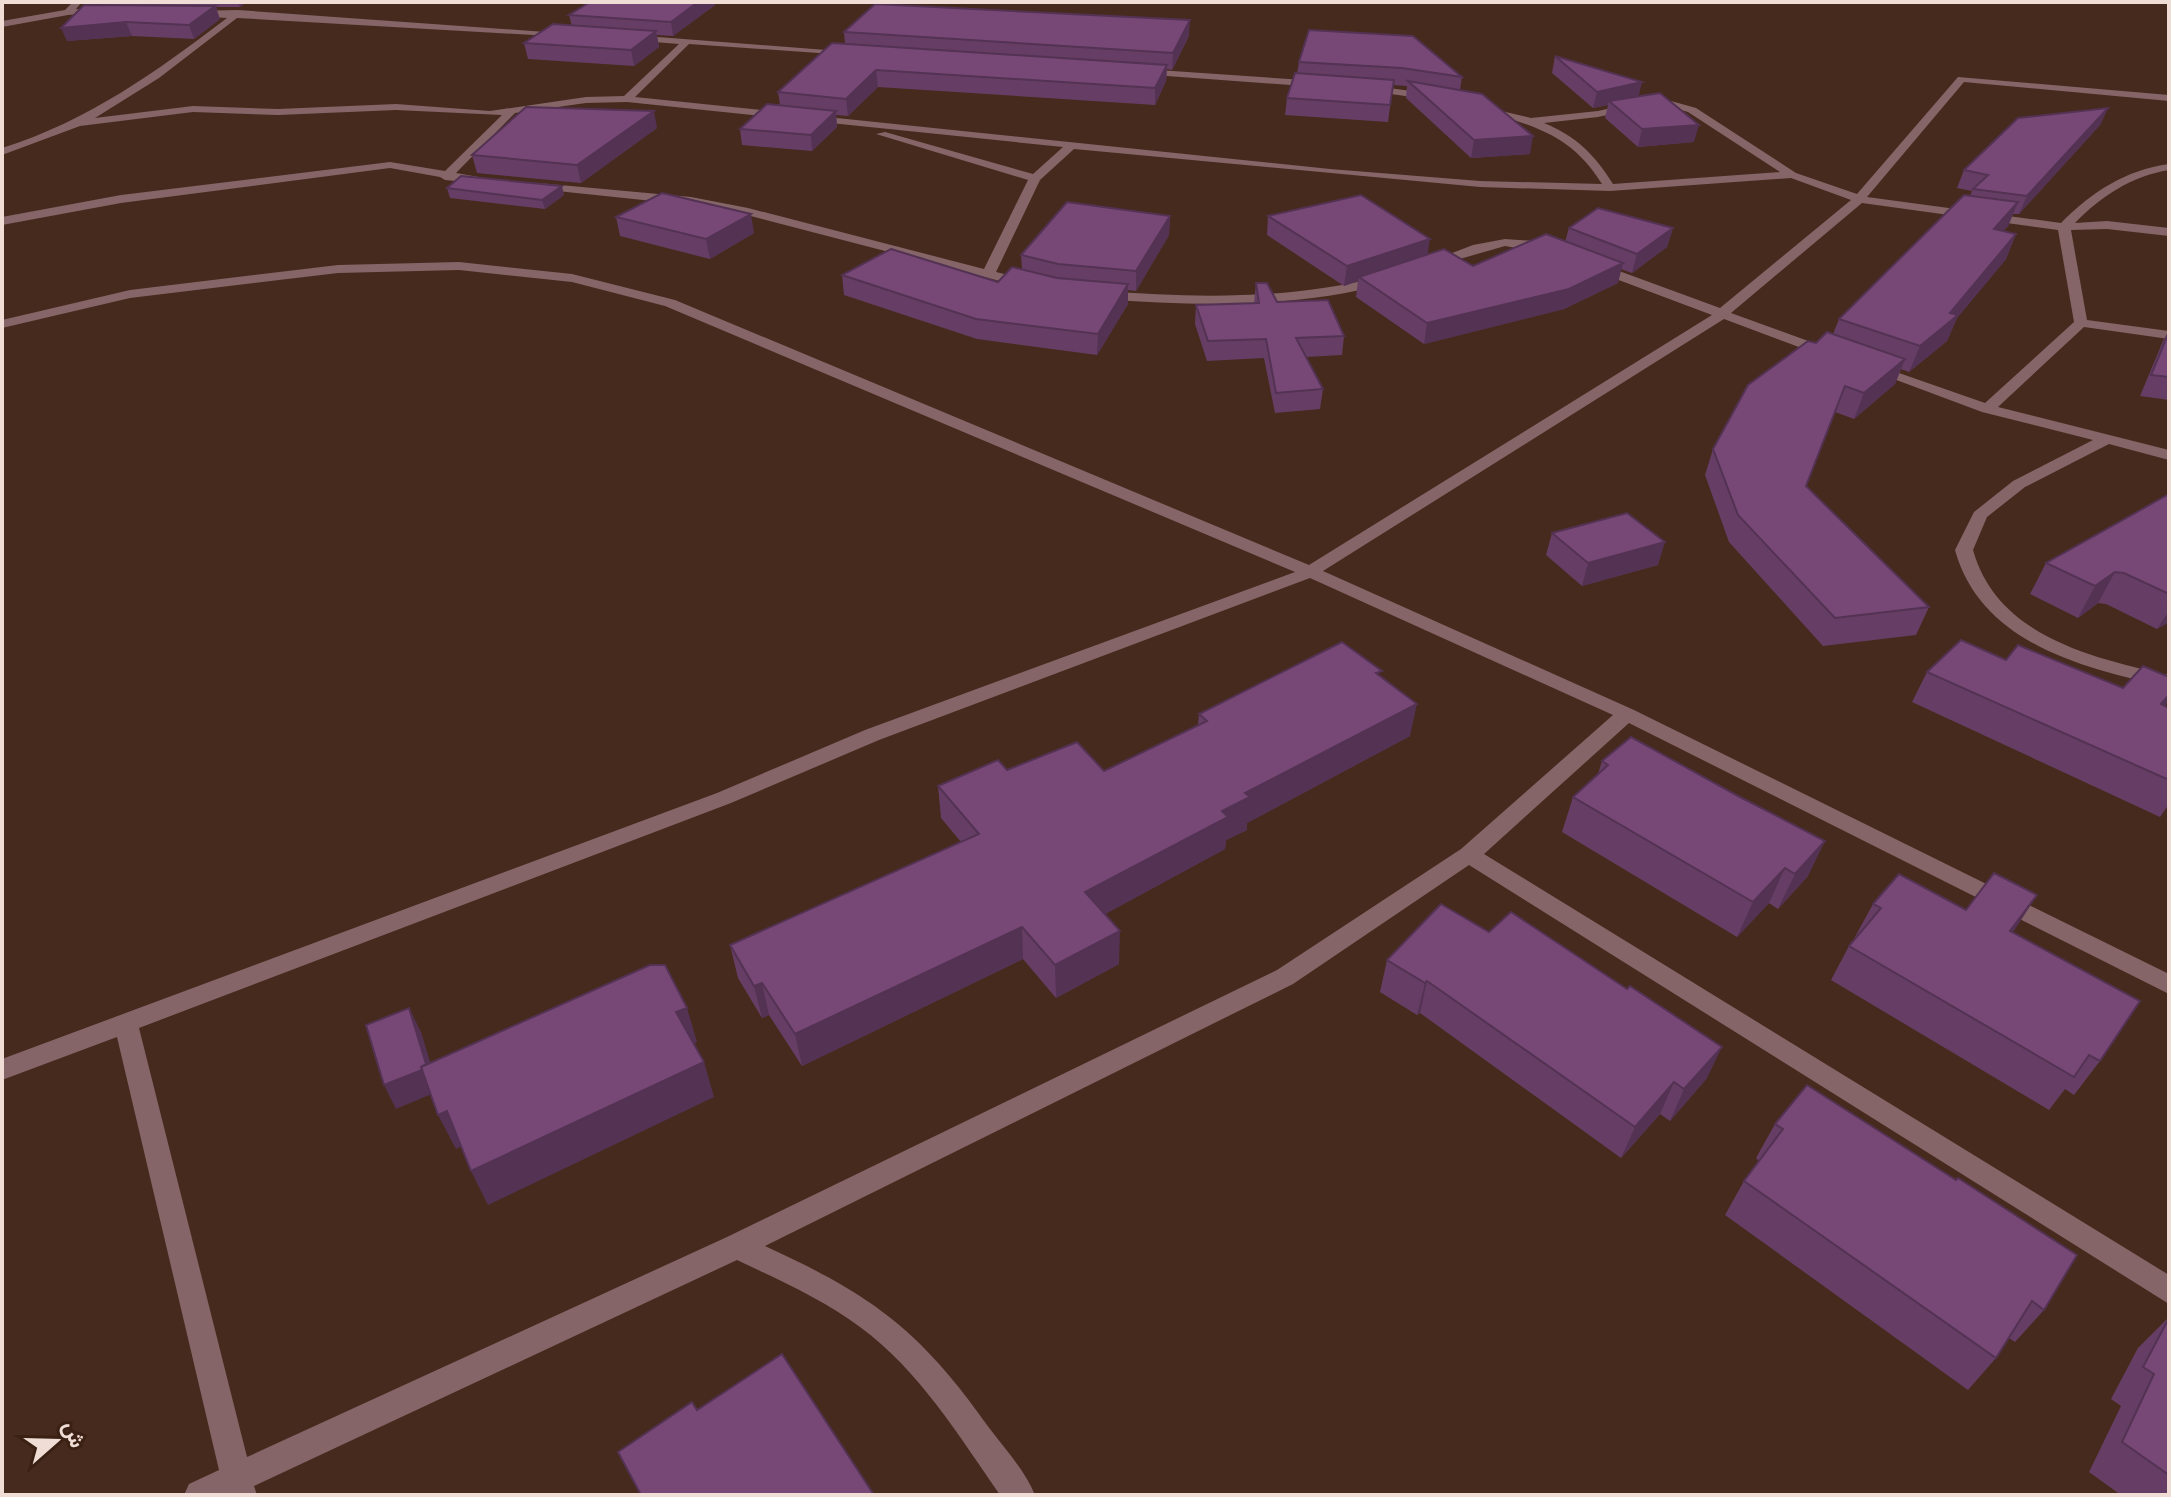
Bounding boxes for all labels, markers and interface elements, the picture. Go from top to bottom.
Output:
north arrow [16,1401,96,1481]
text: ش [57,1417,92,1451]

